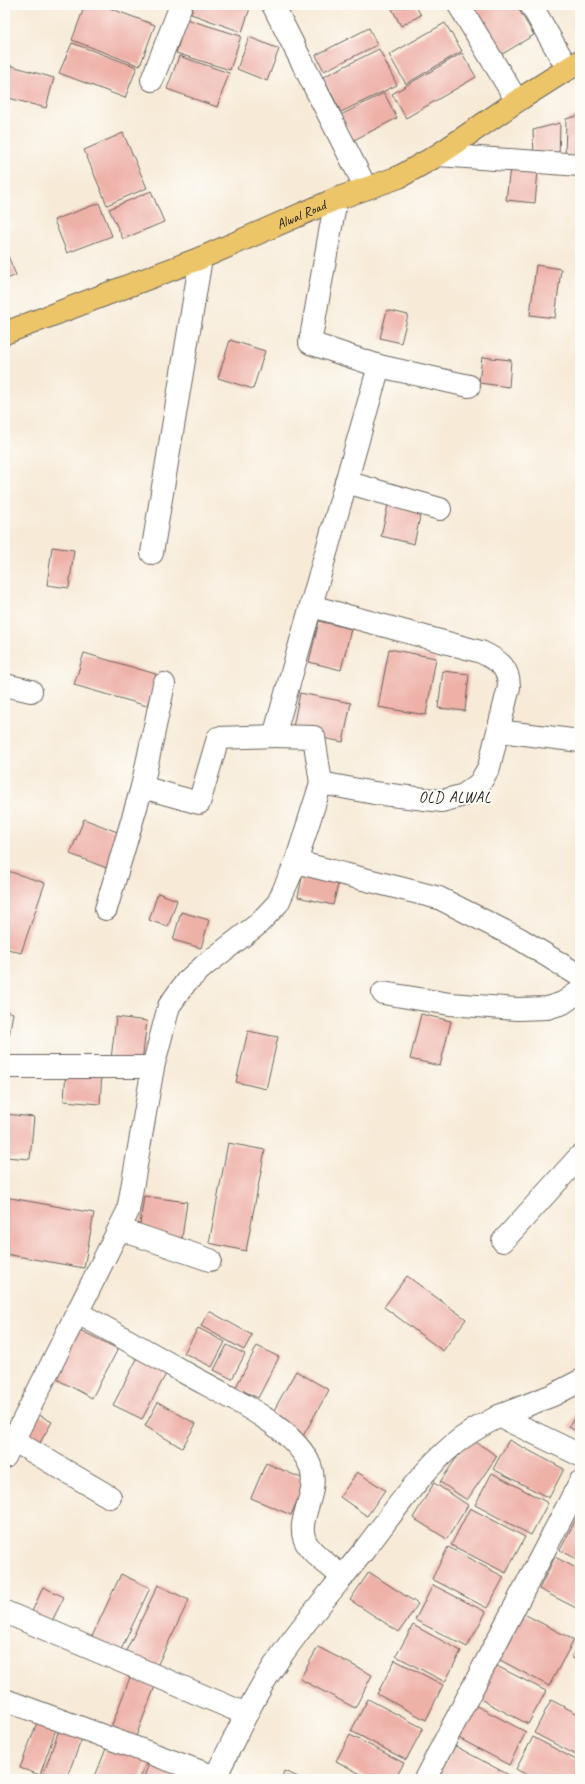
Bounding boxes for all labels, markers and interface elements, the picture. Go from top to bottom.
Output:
street label: Alwal Road [274,195,331,233]
district label: OLD ALWAL [419,788,491,807]

